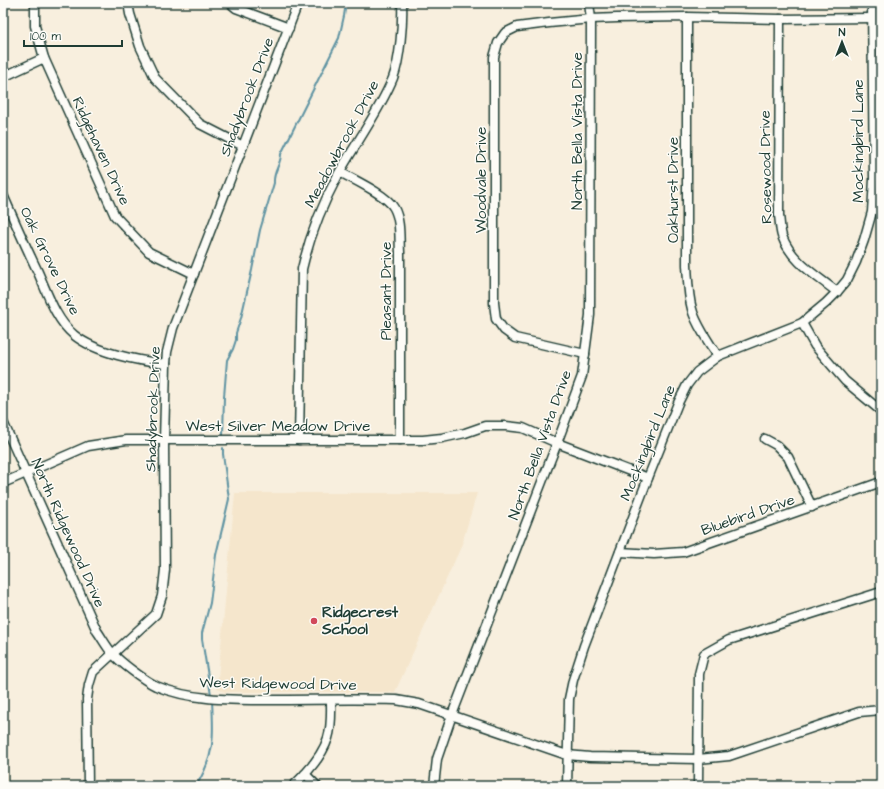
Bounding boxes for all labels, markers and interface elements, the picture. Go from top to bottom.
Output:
scale bar [24,22,122,48]
north arrow [822,22,862,62]
text: N [839,25,846,40]
text: 100 m [30,28,61,45]
street label: Shadybrook Drive [215,35,280,160]
street label: North Bella Vista Drive [567,52,588,210]
street label: Meadowbrook Drive [300,77,384,211]
street label: Mockingbird Lane [848,79,870,203]
street label: Ridgehaven Drive [66,93,135,209]
street label: Rosewood Drive [755,110,777,224]
street label: Woodvale Drive [471,127,492,233]
street label: Oakhurst Drive [663,137,684,243]
street label: Oak Grove Drive [15,203,85,319]
street label: Pleasant Drive [376,242,397,340]
street label: Shadybrook Drive [140,346,167,472]
street label: North Bella Vista Drive [503,367,577,523]
street label: Mockingbird Lane [615,382,682,504]
street label: West Silver Meadow Drive [186,416,370,437]
street label: North Ridgewood Drive [25,455,110,611]
street label: Bluebird Drive [698,489,798,541]
place label: Ridgecrest School [321,602,399,640]
marker: Ridgecrest School [309,616,319,626]
street label: West Ridgewood Drive [199,672,357,697]

